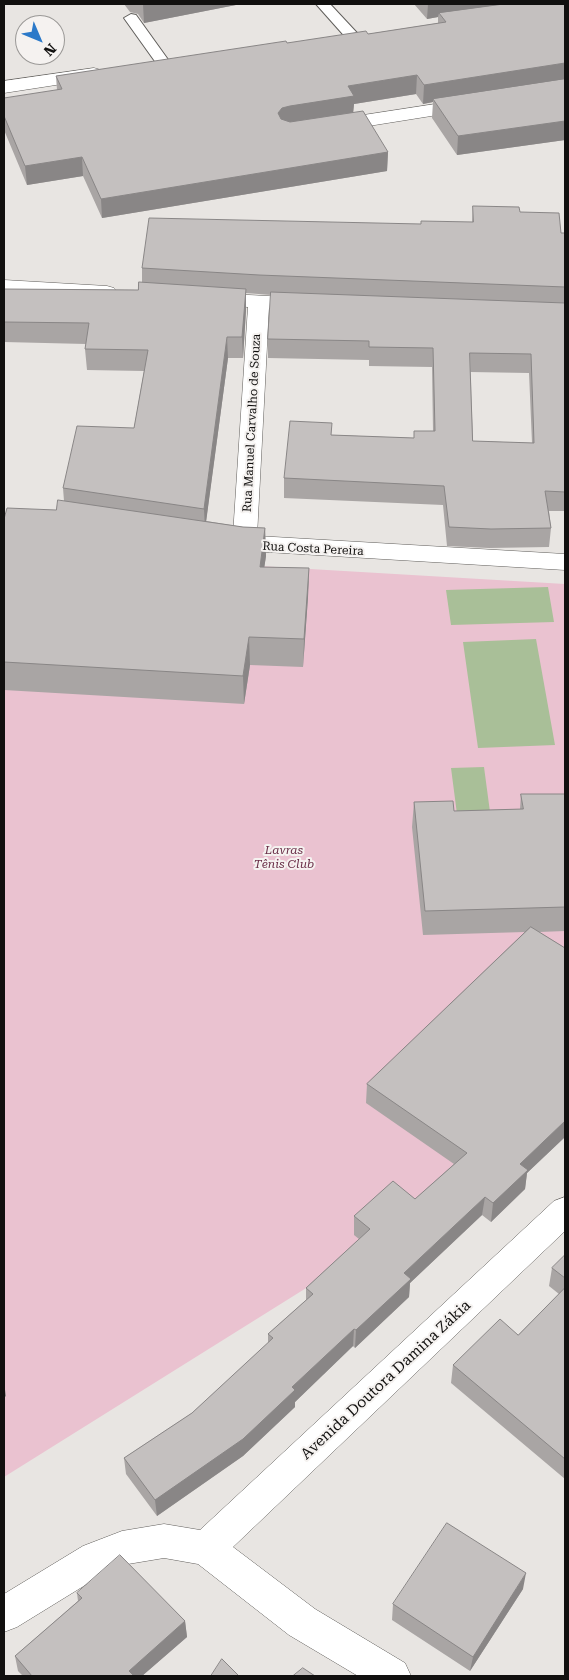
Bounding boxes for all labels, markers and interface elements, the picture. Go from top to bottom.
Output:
north arrow [15,15,65,65]
text: N [40,40,59,59]
street label: Rua Manuel Carvalho de Souza [240,333,264,513]
street label: Rua Costa Pereira [262,539,364,559]
park label: Lavras Tênis Club [254,843,314,871]
street label: Avenida Doutora Damina Zákia [297,1297,475,1463]

